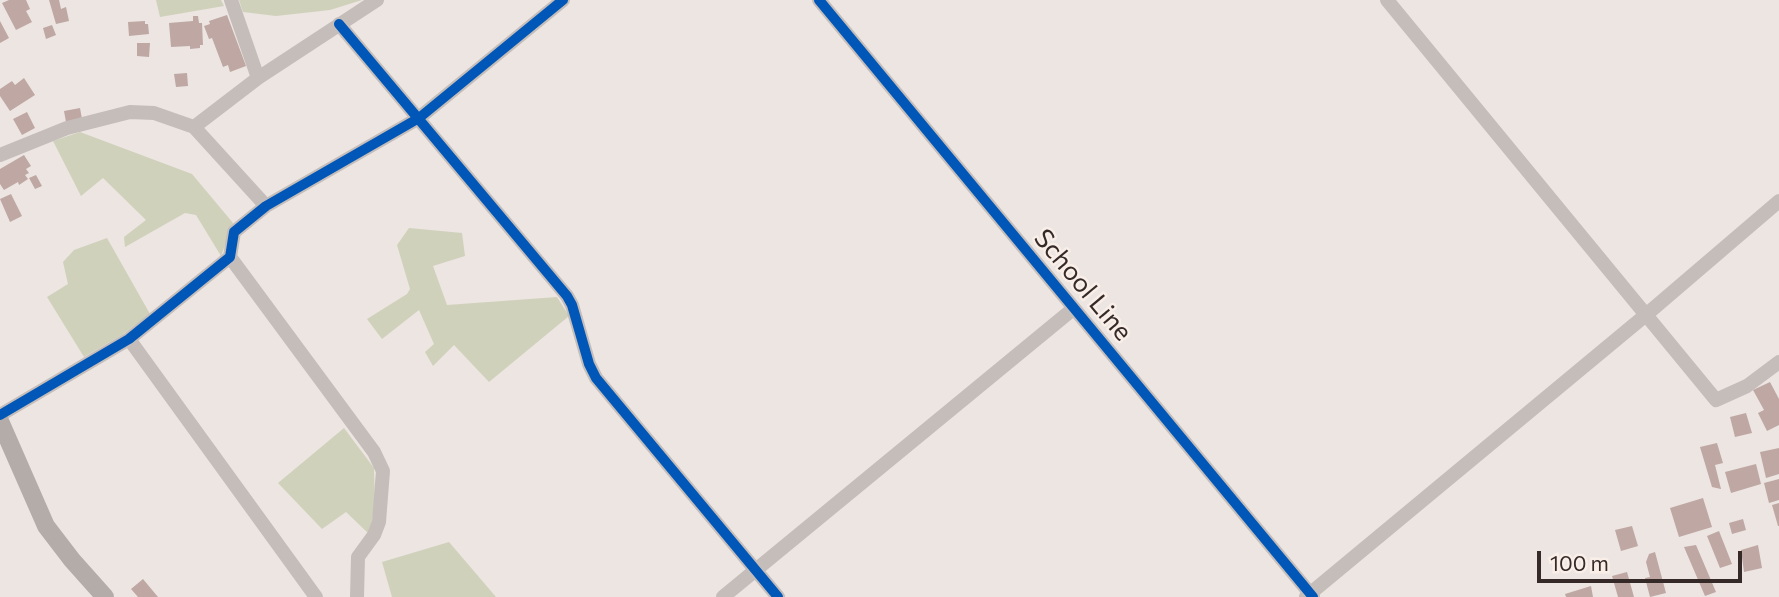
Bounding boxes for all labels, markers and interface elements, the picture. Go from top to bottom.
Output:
street label: School Line [1027,223,1139,347]
scale bar [1541,538,1746,582]
text: 100 m [1550,550,1609,575]

